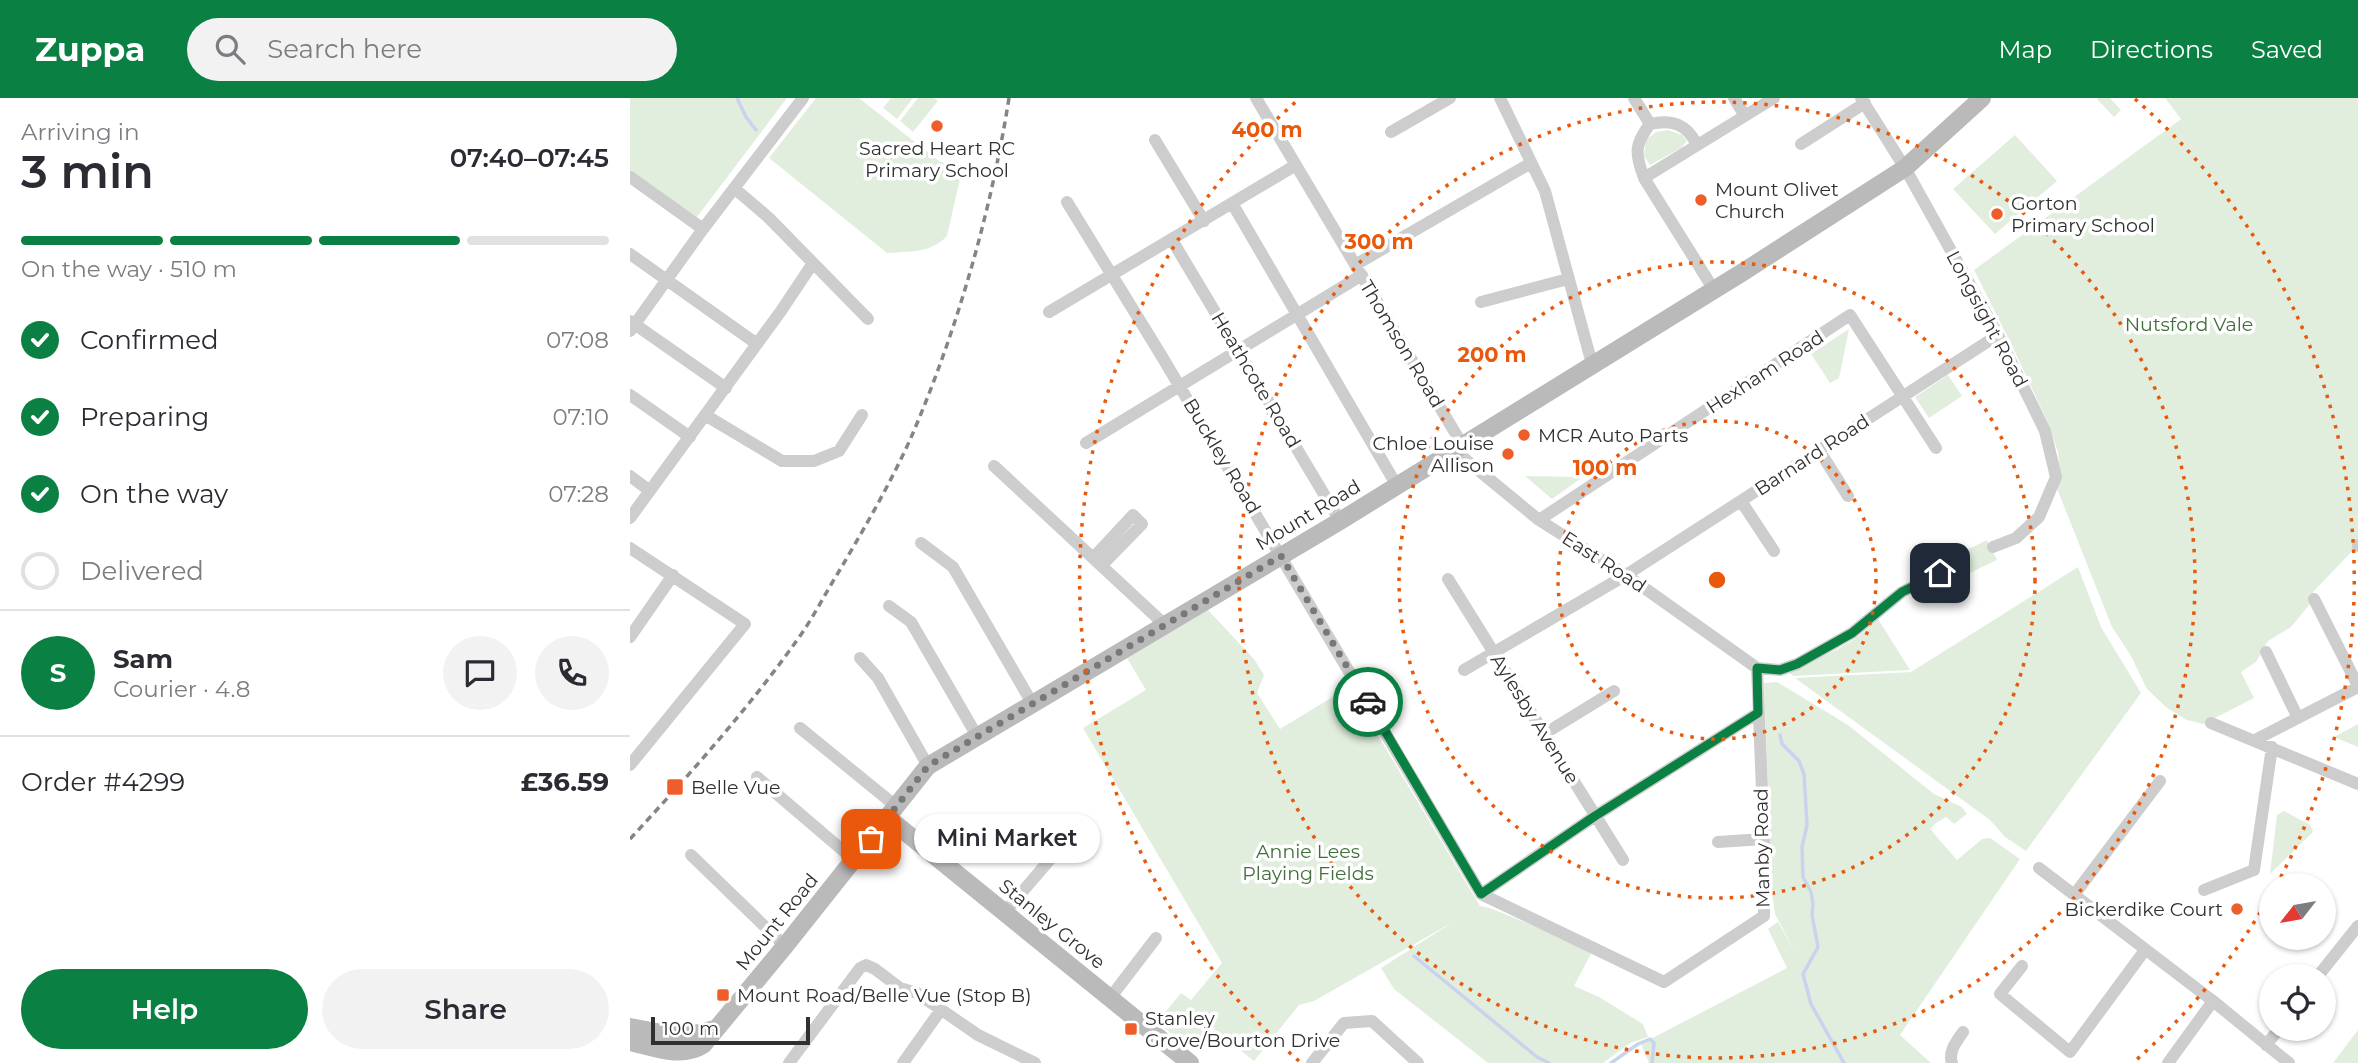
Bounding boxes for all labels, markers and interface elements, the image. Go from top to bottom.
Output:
search box [187,18,677,81]
text: Zuppa [35,29,145,69]
icon: search [211,30,249,68]
text: Search here [267,33,422,65]
text: Map [1999,35,2052,64]
text: Directions [2090,35,2213,64]
text: Saved [2251,35,2323,64]
text: 400 m [1232,117,1302,142]
text: Arriving in [21,118,140,146]
marker: Sacred Heart RC Primary School [929,118,945,134]
place label: Sacred Heart RC Primary School [859,137,1015,182]
text: 07:40–07:45 [450,142,609,174]
text: 3 min [21,143,154,200]
place label: Mount Olivet Church [1715,178,1839,223]
marker: Mount Olivet Church [1693,192,1709,208]
place label: Gorton Primary School [2011,192,2155,237]
marker: Gorton Primary School [1989,206,2005,222]
text: 300 m [1344,229,1413,254]
street label: Longsight Road [1941,247,2033,391]
text: On the way · 510 m [21,255,237,283]
street label: Thomson Road [1355,276,1449,412]
street label: Heathcote Road [1206,308,1306,452]
park label: Nutsford Vale [2125,313,2253,336]
icon: check [21,321,59,359]
text: Confirmed [80,324,219,356]
street label: Hexham Road [1702,325,1828,419]
text: 07:08 [546,326,609,354]
text: 200 m [1458,342,1526,367]
street label: Buckley Road [1179,394,1265,518]
icon: check [21,398,59,436]
text: Preparing [80,401,209,433]
text: 07:10 [552,403,609,431]
street label: Barnard Road [1750,409,1874,501]
place label: MCR Auto Parts [1538,424,1688,447]
marker: MCR Auto Parts [1516,427,1532,443]
place label: Chloe Louise Allison [1373,432,1494,477]
marker: Chloe Louise Allison [1500,446,1516,462]
text: 100 m [1573,455,1637,480]
icon: check [21,475,59,513]
street label: Mount Road [1251,475,1365,555]
text: On the way [80,478,228,510]
text: 07:28 [548,480,609,508]
street label: East Road [1558,526,1650,598]
pin [1910,543,1970,603]
icon: home [1921,554,1959,592]
text: Delivered [80,555,204,587]
centre of rings [1705,568,1729,592]
button: chat [443,636,517,710]
button: phone [535,636,609,710]
text: Sam [113,643,173,675]
street label: Aylesby Avenue [1486,650,1584,788]
text: S [50,657,66,689]
courier [1333,667,1403,737]
text: Courier · 4.8 [113,675,250,703]
icon: car [1349,683,1387,721]
text: Order #4299 [21,766,185,798]
text: £36.59 [521,766,609,798]
place label: Belle Vue [691,776,780,799]
marker: Belle Vue [665,777,685,797]
street label: Manby Road [1749,788,1775,908]
pin [841,809,901,869]
callout: Mini Market [913,814,1098,864]
icon: bag [852,820,890,858]
text: Mini Market [937,824,1077,852]
park label: Annie Lees Playing Fields [1242,840,1374,885]
street label: Mount Road [731,869,823,975]
north arrow [2259,873,2336,950]
map controls [2259,873,2336,1041]
street label: Stanley Grove [994,874,1110,974]
place label: Bickerdike Court [2064,898,2223,921]
marker: Bickerdike Court [2229,901,2245,917]
button: locate [2259,964,2336,1041]
button: Help [21,969,308,1049]
button: Share [322,969,609,1049]
place label: Mount Road/Belle Vue (Stop B) [737,984,1031,1007]
marker: Mount Road/Belle Vue (Stop B) [715,987,731,1003]
place label: Stanley Grove/Bourton Drive [1145,1007,1340,1052]
scale bar [651,1014,810,1046]
text: 100 m [662,1017,719,1040]
marker: Stanley Grove/Bourton Drive [1123,1021,1139,1037]

